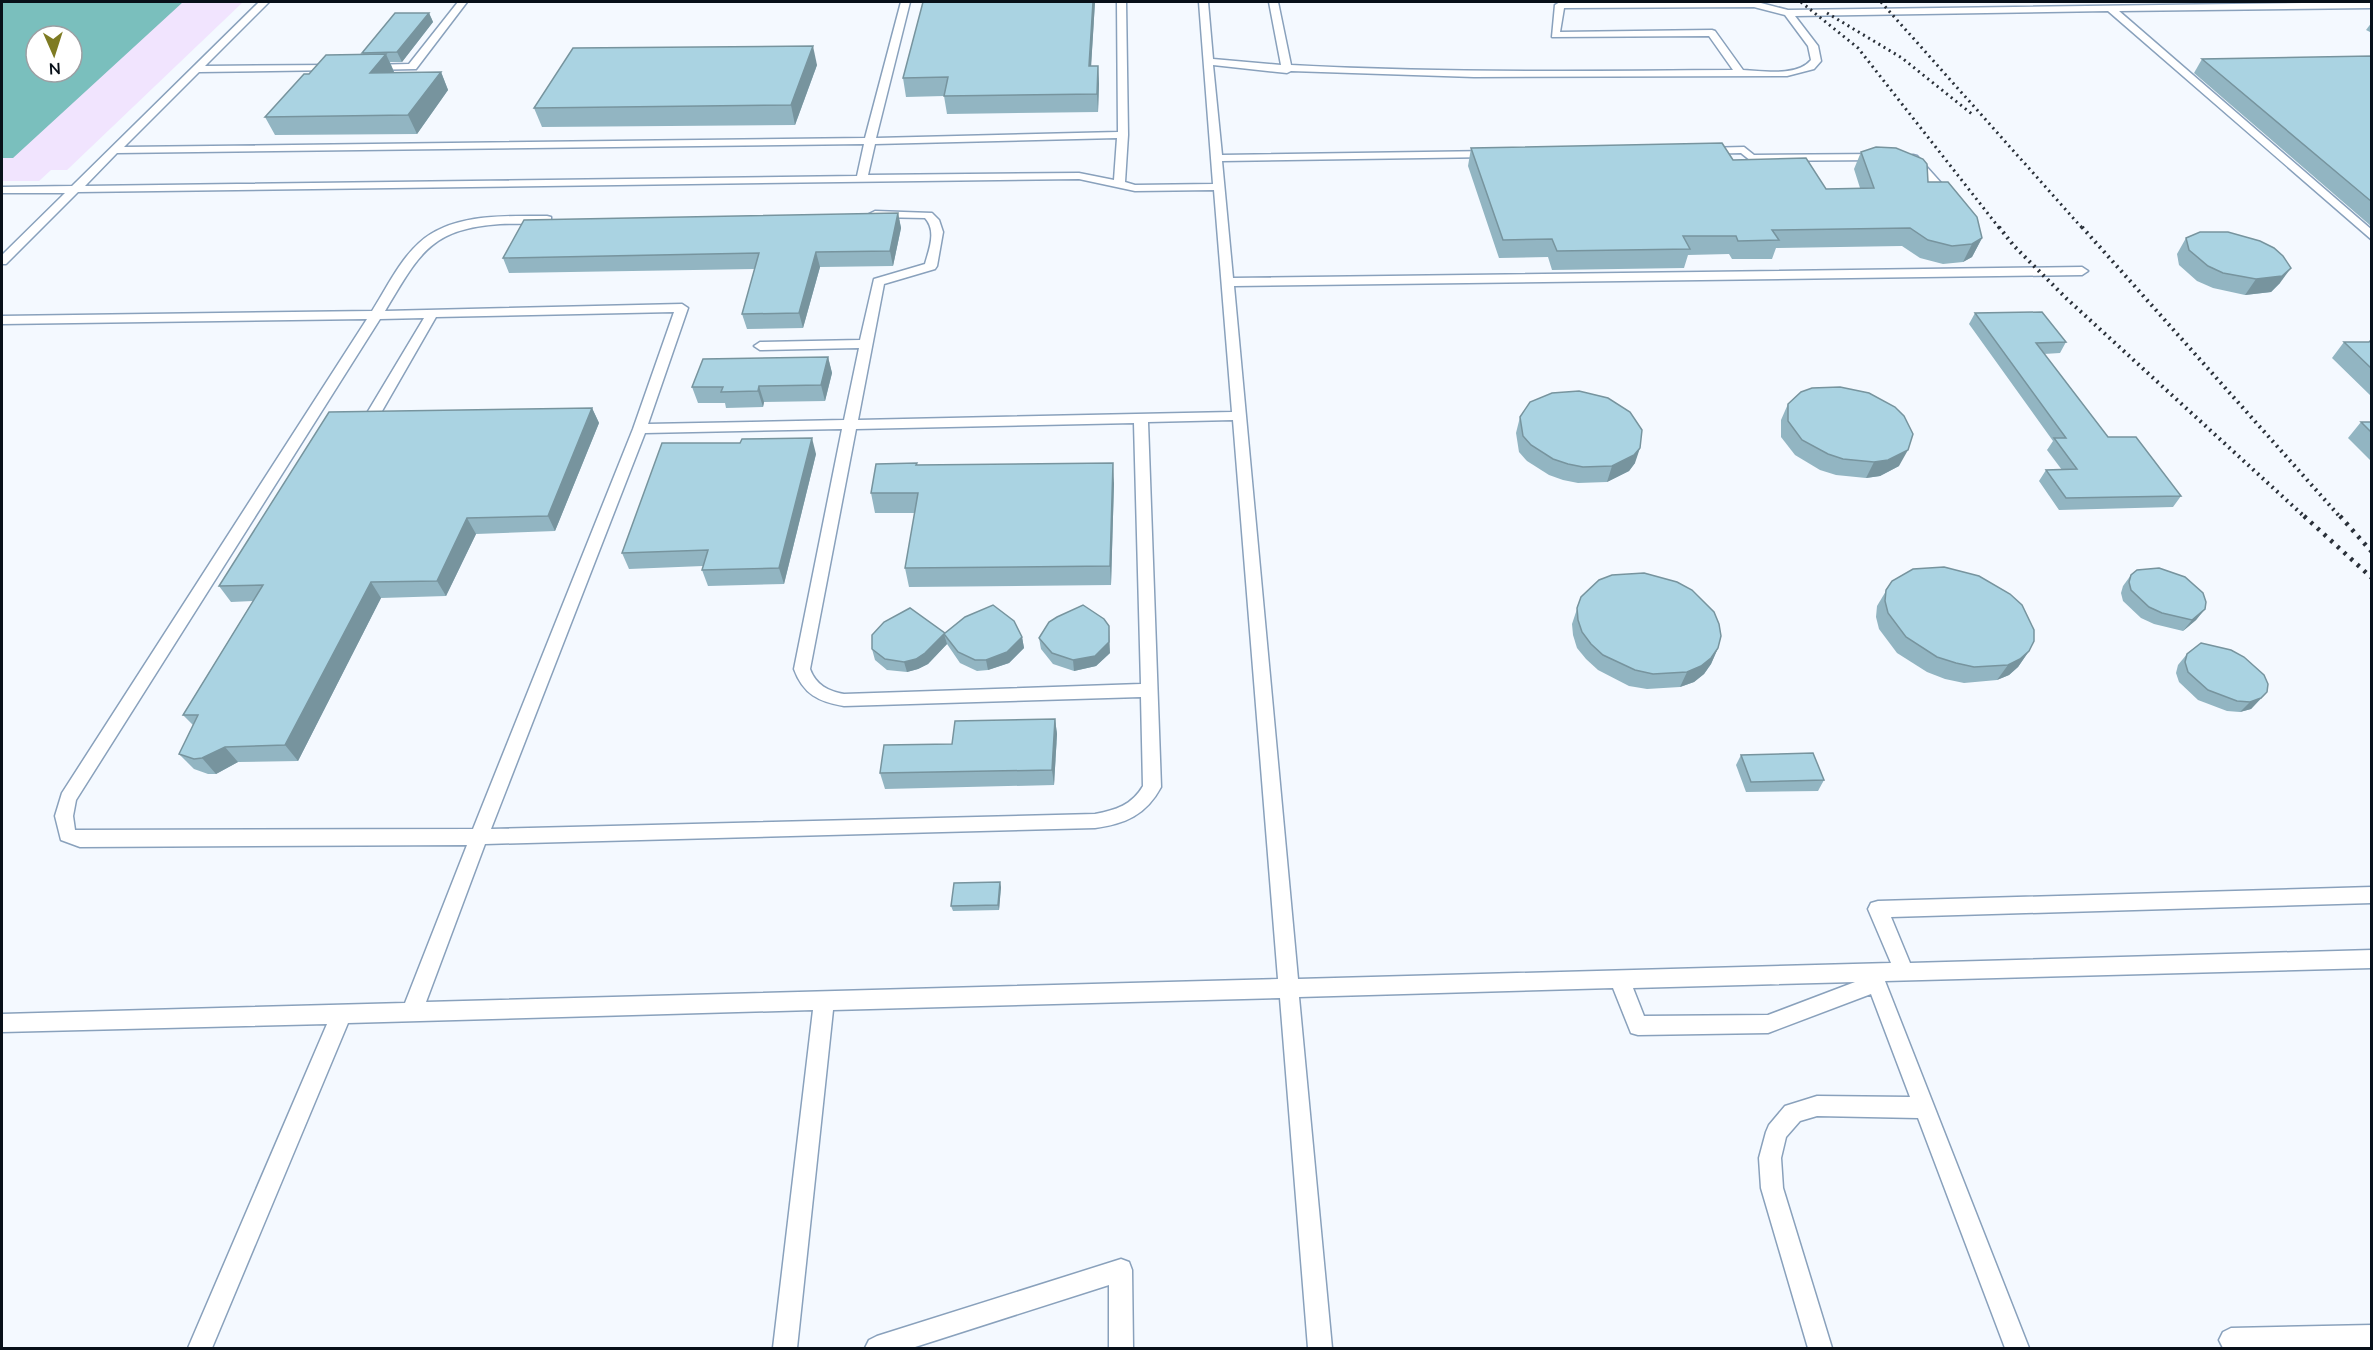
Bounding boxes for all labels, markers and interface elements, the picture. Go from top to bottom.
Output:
north arrow [24,24,84,84]
text: N [48,57,61,79]

